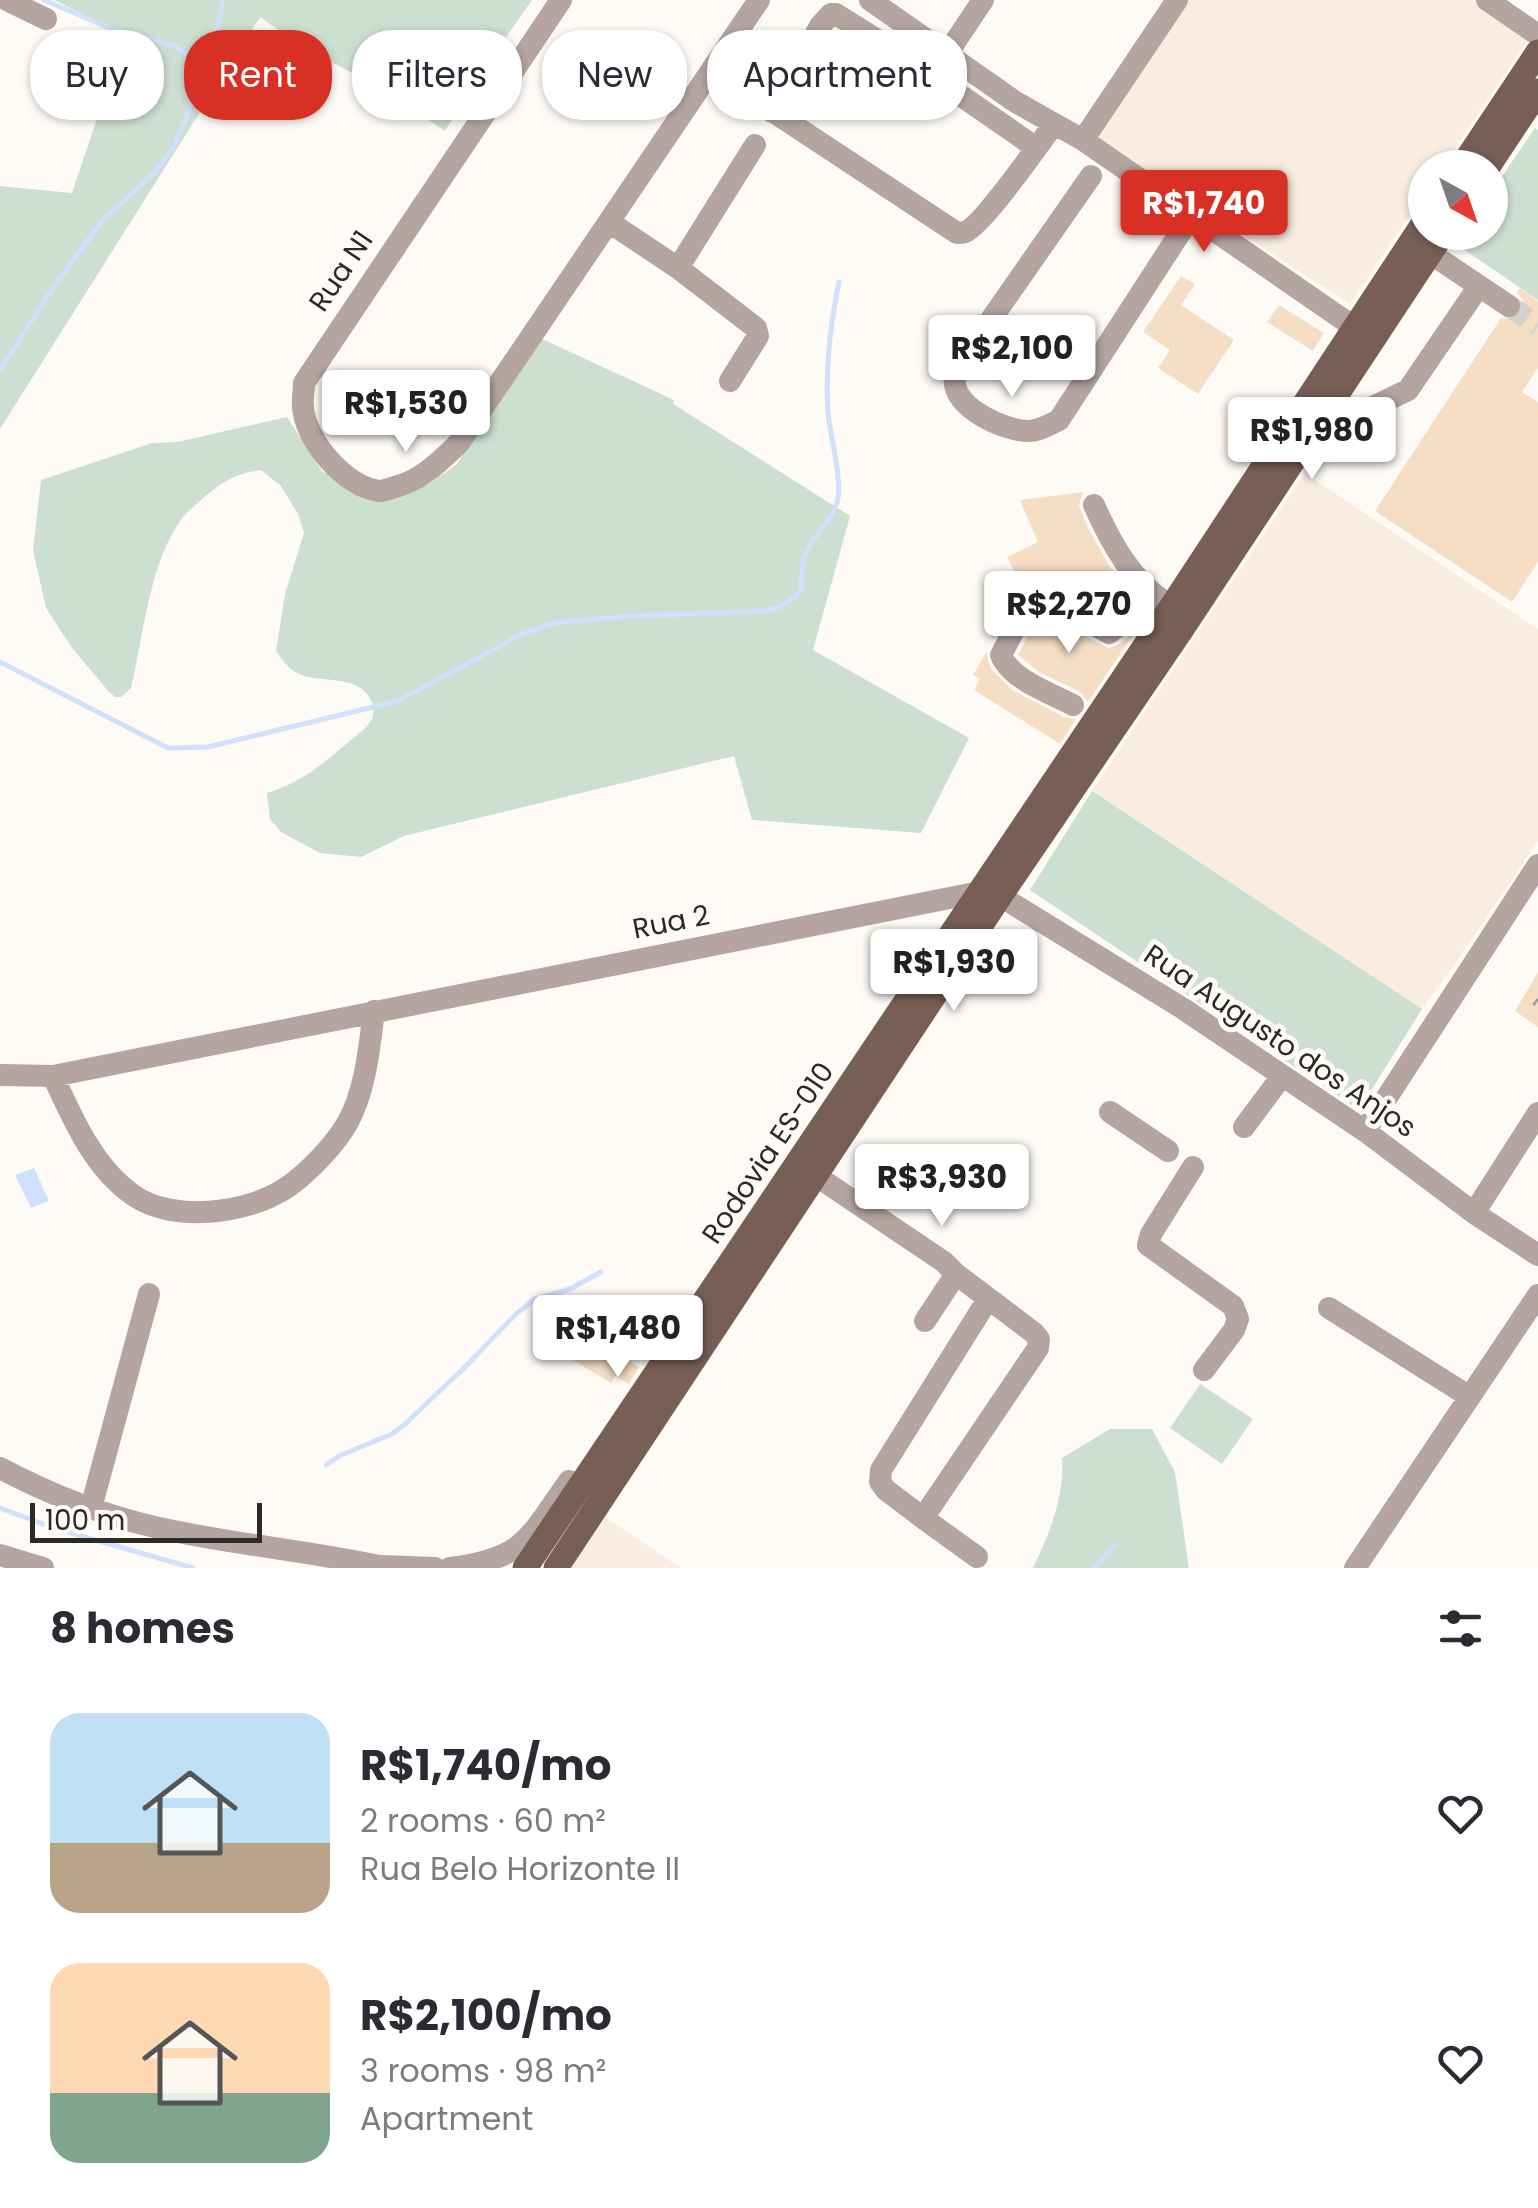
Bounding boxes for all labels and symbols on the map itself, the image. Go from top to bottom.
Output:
north arrow [1408,150,1508,250]
pin: R$1,740 [1112,170,1296,255]
street label: Rua N1 [300,223,382,319]
pin: R$2,100 [920,315,1104,400]
pin: R$1,530 [314,370,498,455]
pin: R$1,980 [1220,397,1404,482]
pin: R$2,270 [977,571,1161,656]
street label: Rua 2 [629,895,713,949]
pin: R$1,930 [862,929,1046,1014]
street label: Rua Augusto dos Anjos [1136,935,1424,1147]
street label: Rodovia ES-010 [693,1055,843,1251]
pin: R$3,930 [850,1144,1034,1229]
pin: R$1,480 [526,1295,710,1380]
scale bar [30,1498,262,1542]

